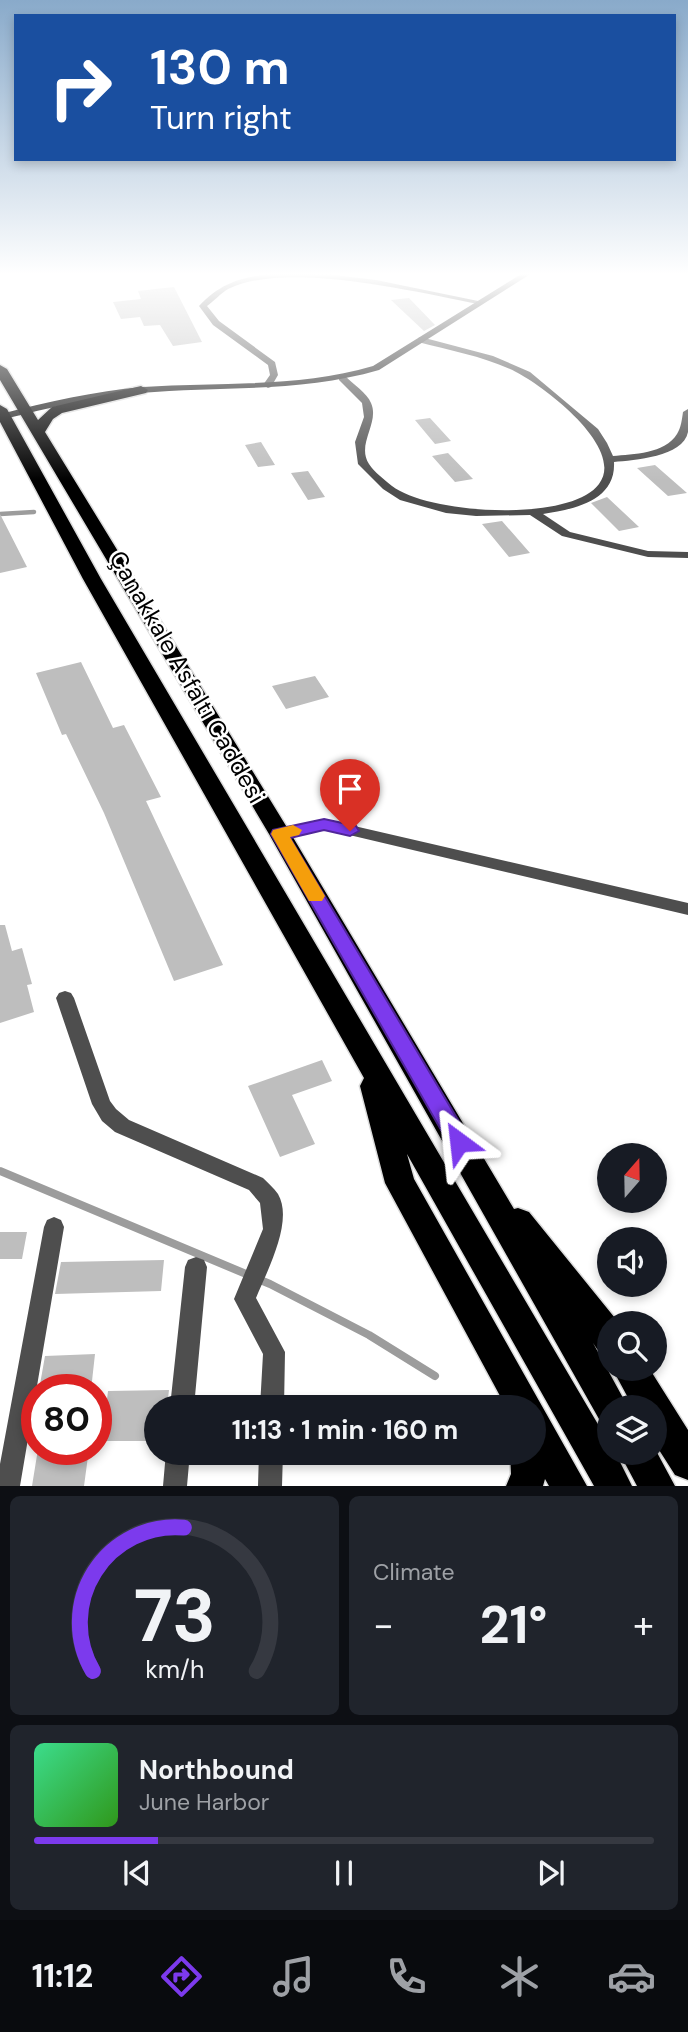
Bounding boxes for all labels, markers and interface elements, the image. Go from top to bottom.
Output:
text: 130 m [150,35,290,99]
icon: right [35,42,126,133]
text: Turn right [150,97,292,139]
street label: Çanakkale Asfaltı Caddesi [102,545,273,809]
pin [320,759,380,831]
icon: arrive [331,770,369,808]
position arrow [422,1105,496,1179]
north arrow [597,1143,667,1213]
map controls [597,1143,667,1465]
button: sound [597,1227,667,1297]
button: search [597,1311,667,1381]
speed limit sign: 80 [21,1374,112,1465]
button: layers [597,1395,667,1465]
text: 11:13 · 1 min · 160 m [232,1413,458,1447]
text: Climate [373,1557,455,1587]
text: 73 [133,1570,216,1665]
text: 21° [480,1591,547,1659]
text: − [373,1600,394,1650]
text: + [633,1600,654,1650]
text: km/h [145,1653,204,1686]
text: Northbound [139,1753,294,1787]
text: June Harbor [139,1787,269,1817]
icon: previous [118,1854,156,1892]
icon: pause [325,1854,363,1892]
icon: next [532,1854,570,1892]
icon: directions [157,1952,206,2001]
icon: music [269,1952,318,2001]
icon: phone [382,1952,431,2001]
icon: climate [495,1952,544,2001]
icon: car [607,1952,656,2001]
text: 11:12 [32,1955,93,1997]

